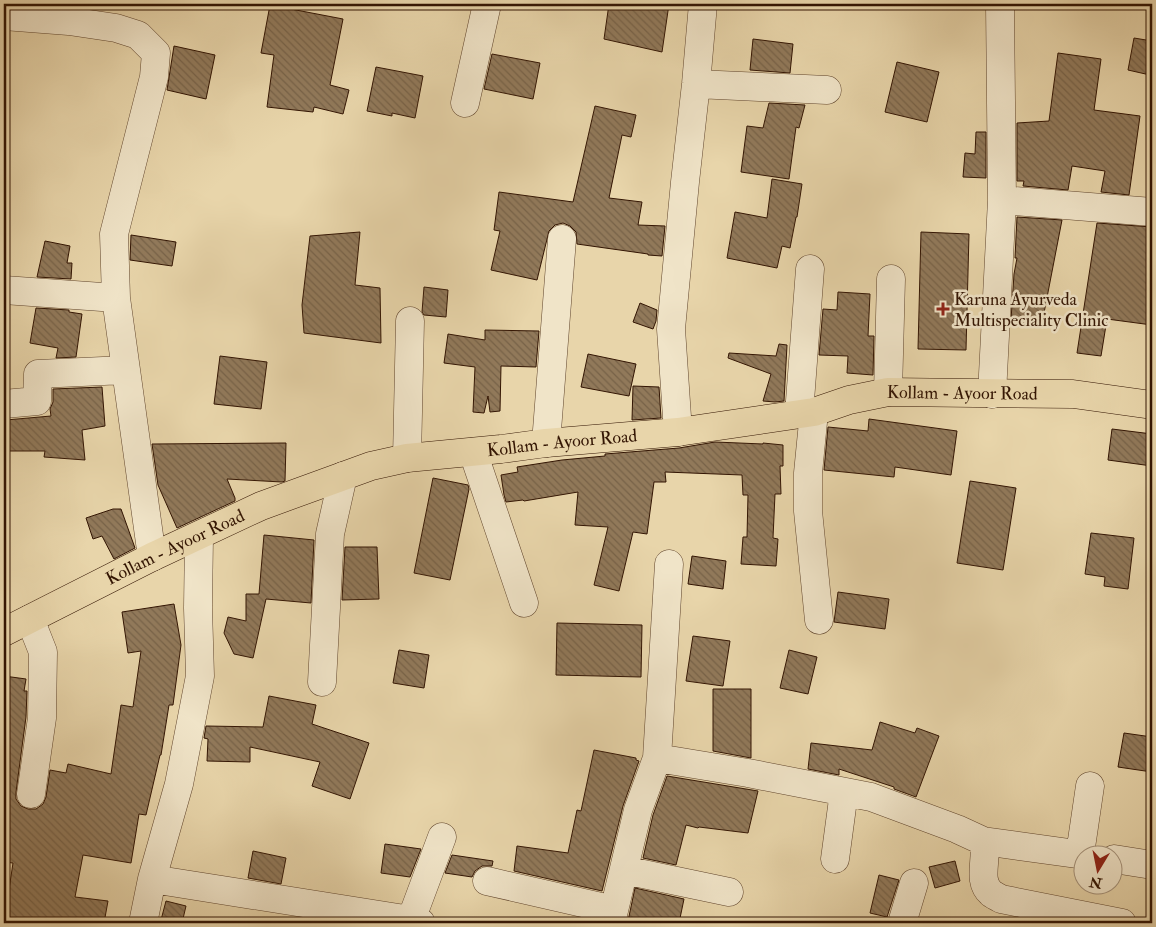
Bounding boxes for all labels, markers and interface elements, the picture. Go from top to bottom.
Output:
place label: Karuna Ayurveda Multispeciality Clinic [954,288,1108,332]
marker: Karuna Ayurveda Multispeciality Clinic [936,302,950,316]
street label: Kollam - Ayoor Road [887,380,1038,405]
street label: Kollam - Ayoor Road [486,424,638,462]
street label: Kollam - Ayoor Road [102,504,248,590]
north arrow [1074,844,1124,894]
text: N [1088,873,1104,892]

